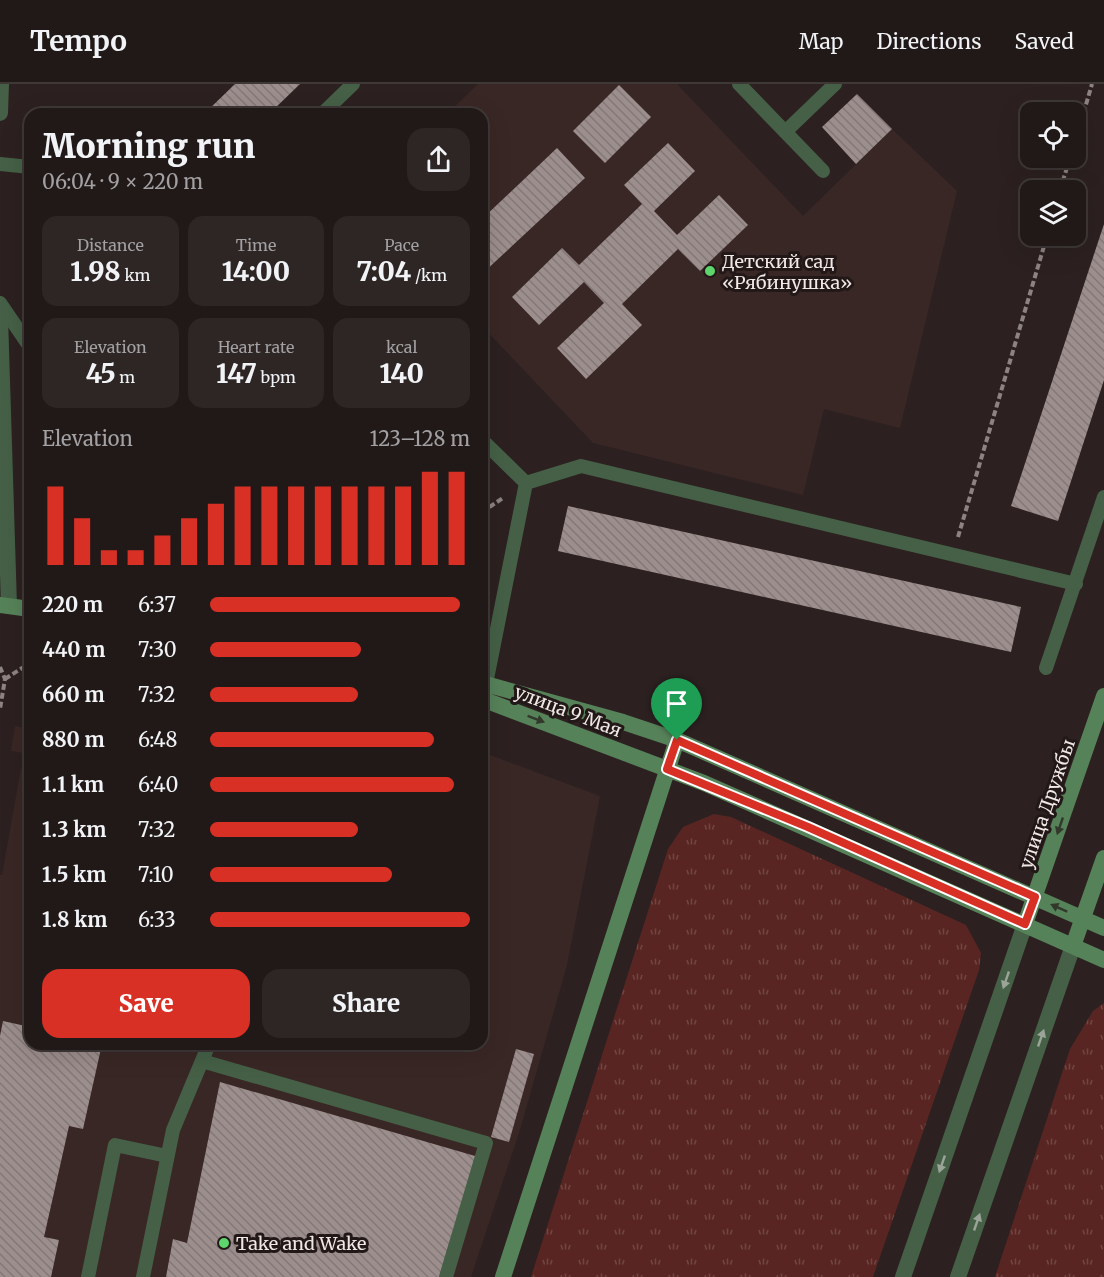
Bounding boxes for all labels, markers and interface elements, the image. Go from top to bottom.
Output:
text: Tempo [30,23,127,59]
text: Map [799,28,843,55]
text: Directions [876,28,981,55]
text: Saved [1014,28,1074,55]
map controls [1020,102,1086,246]
button: locate [1020,102,1086,168]
text: Morning run [42,126,255,167]
button: share [407,128,470,191]
text: 06:04 · 9 × 220 m [42,169,203,194]
button: layers [1020,180,1086,246]
text: Distance [77,235,144,255]
text: Time [236,235,276,255]
text: Pace [384,235,419,255]
place label: Детский сад «Рябинушка» [722,250,852,294]
text: 1.98 [70,255,121,288]
text: 14:00 [222,255,290,288]
text: 7:04 [356,255,411,288]
marker: Детский сад «Рябинушка» [703,264,717,278]
text: km [121,265,150,285]
text: /km [411,265,447,285]
text: Elevation [74,337,147,357]
text: Heart rate [218,337,294,357]
text: kcal [386,337,417,357]
text: 45 [85,357,116,390]
text: 147 [216,357,257,390]
text: 140 [379,357,424,390]
text: m [116,367,135,387]
text: bpm [257,367,296,387]
text: Elevation [42,426,133,451]
text: 123–128 m [370,426,470,451]
text: 220 m [42,592,103,617]
text: 6:37 [138,592,176,617]
text: 440 m [42,637,105,662]
text: 7:30 [138,637,177,662]
pin [651,678,702,740]
street label: улица 9 Мая [511,680,625,742]
text: 660 m [42,682,105,707]
text: 7:32 [138,682,175,707]
icon: arrive [660,687,693,720]
one-way arrow [527,715,545,725]
text: 880 m [42,727,105,752]
text: 6:48 [138,727,178,752]
street label: улица Дружбы [1014,736,1080,872]
text: 1.1 km [42,772,104,797]
text: 6:40 [138,772,178,797]
text: 1.3 km [42,817,106,842]
text: 7:32 [138,817,175,842]
one-way arrow [1055,818,1065,836]
text: 1.5 km [42,862,106,887]
text: 7:10 [138,862,174,887]
one-way arrow [1051,904,1068,913]
text: 1.8 km [42,907,107,932]
text: 6:33 [138,907,176,932]
button: Save [42,969,250,1038]
button: Share [262,969,470,1038]
one-way arrow [1001,971,1010,989]
one-way arrow [1037,1029,1047,1047]
one-way arrow [937,1155,947,1173]
one-way arrow [973,1213,983,1231]
place label: Take and Wake [236,1232,366,1255]
marker: Take and Wake [217,1236,231,1250]

